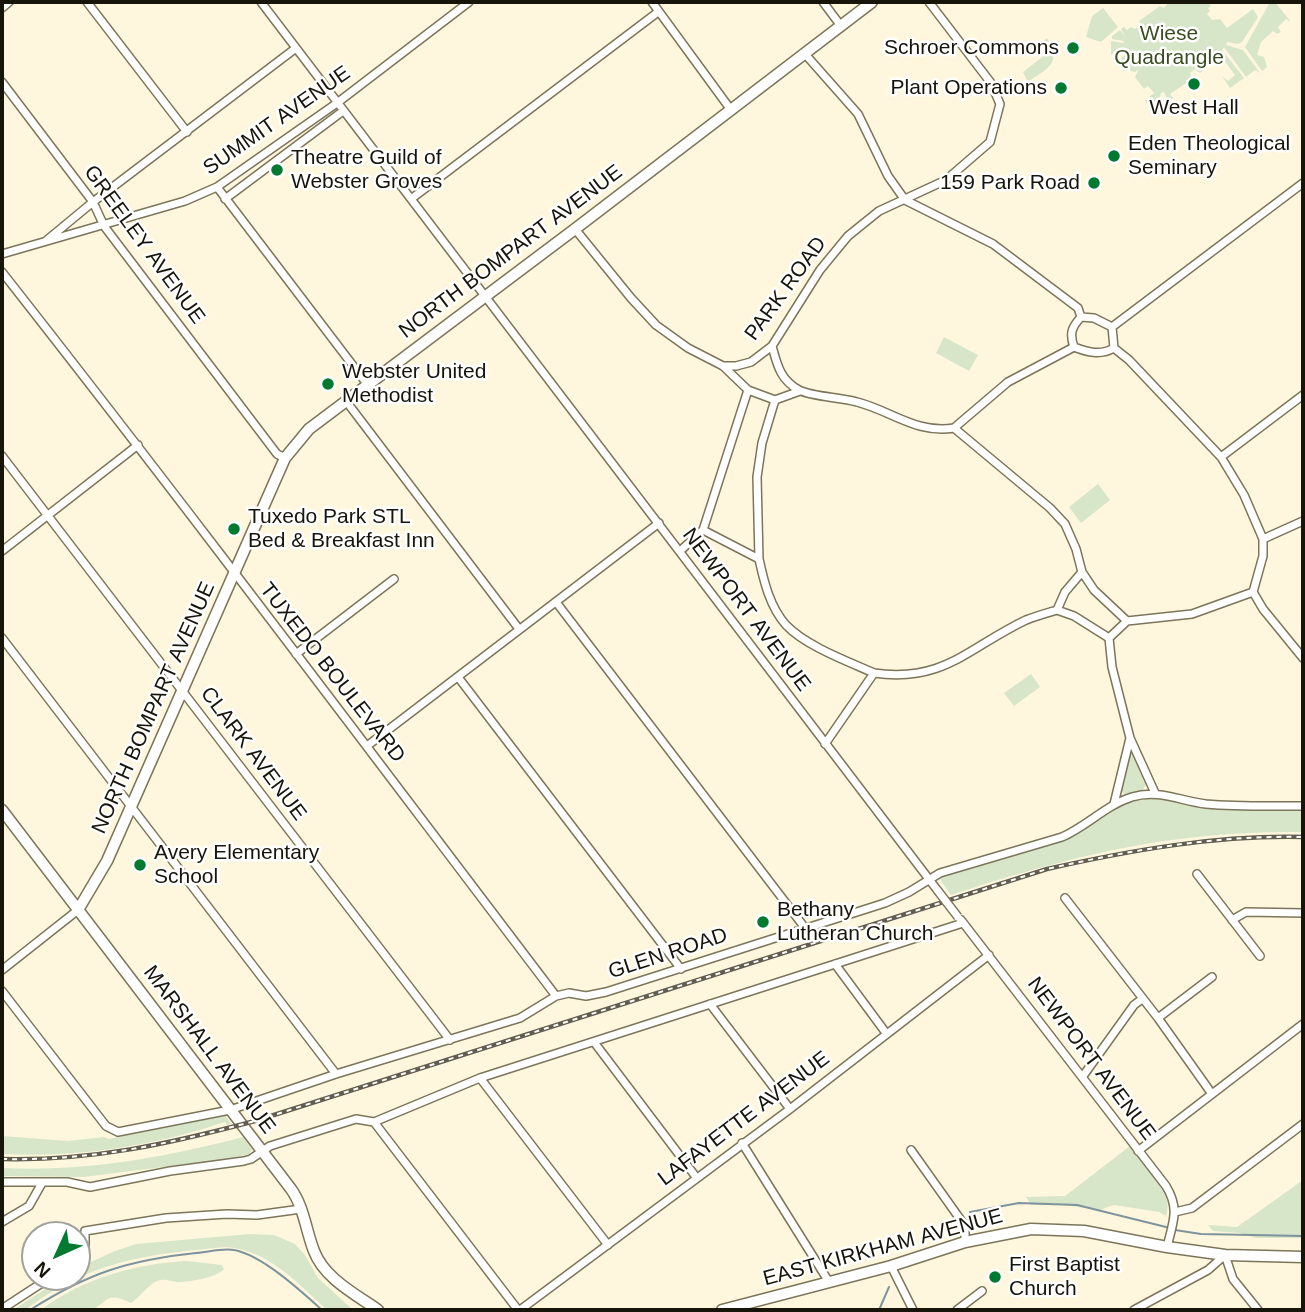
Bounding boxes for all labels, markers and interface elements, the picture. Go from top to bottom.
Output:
park label: Wiese Quadrangle [1114,21,1224,71]
place label: Schroer Commons [884,35,1059,61]
marker: Schroer Commons [1065,40,1081,56]
street label: SUMMIT AVENUE [199,61,355,181]
place label: Plant Operations [891,75,1047,101]
marker: West Hall [1186,76,1202,92]
marker: Plant Operations [1053,80,1069,96]
place label: West Hall [1149,95,1239,121]
place label: Eden Theological Seminary [1128,131,1290,181]
place label: Theatre Guild of Webster Groves [291,145,442,195]
marker: Eden Theological Seminary [1106,148,1122,164]
street label: NORTH BOMPART AVENUE [395,160,627,344]
street label: GREELEY AVENUE [78,161,210,329]
marker: Theatre Guild of Webster Groves [269,162,285,178]
place label: 159 Park Road [940,170,1080,196]
marker: 159 Park Road [1086,175,1102,191]
street label: PARK ROAD [740,232,832,346]
place label: Webster United Methodist [342,359,486,409]
marker: Webster United Methodist [320,376,336,392]
place label: Tuxedo Park STL Bed & Breakfast Inn [248,504,435,554]
marker: Tuxedo Park STL Bed & Breakfast Inn [226,521,242,537]
street label: NEWPORT AVENUE [676,524,816,696]
street label: NORTH BOMPART AVENUE [87,578,221,838]
street label: TUXEDO BOULEVARD [254,578,410,768]
street label: CLARK AVENUE [195,682,311,826]
place label: Avery Elementary School [154,840,319,890]
marker: Avery Elementary School [132,857,148,873]
place label: Bethany Lutheran Church [777,897,933,947]
marker: Bethany Lutheran Church [755,914,771,930]
street label: GLEN ROAD [605,923,731,985]
street label: MARSHALL AVENUE [138,961,280,1139]
street label: NEWPORT AVENUE [1021,973,1161,1145]
street label: LAFAYETTE AVENUE [653,1046,835,1192]
street label: EAST KIRKHAM AVENUE [760,1204,1006,1292]
north arrow [21,1221,91,1291]
place label: First Baptist Church [1009,1252,1120,1302]
text: N [30,1258,54,1282]
marker: First Baptist Church [987,1269,1003,1285]

